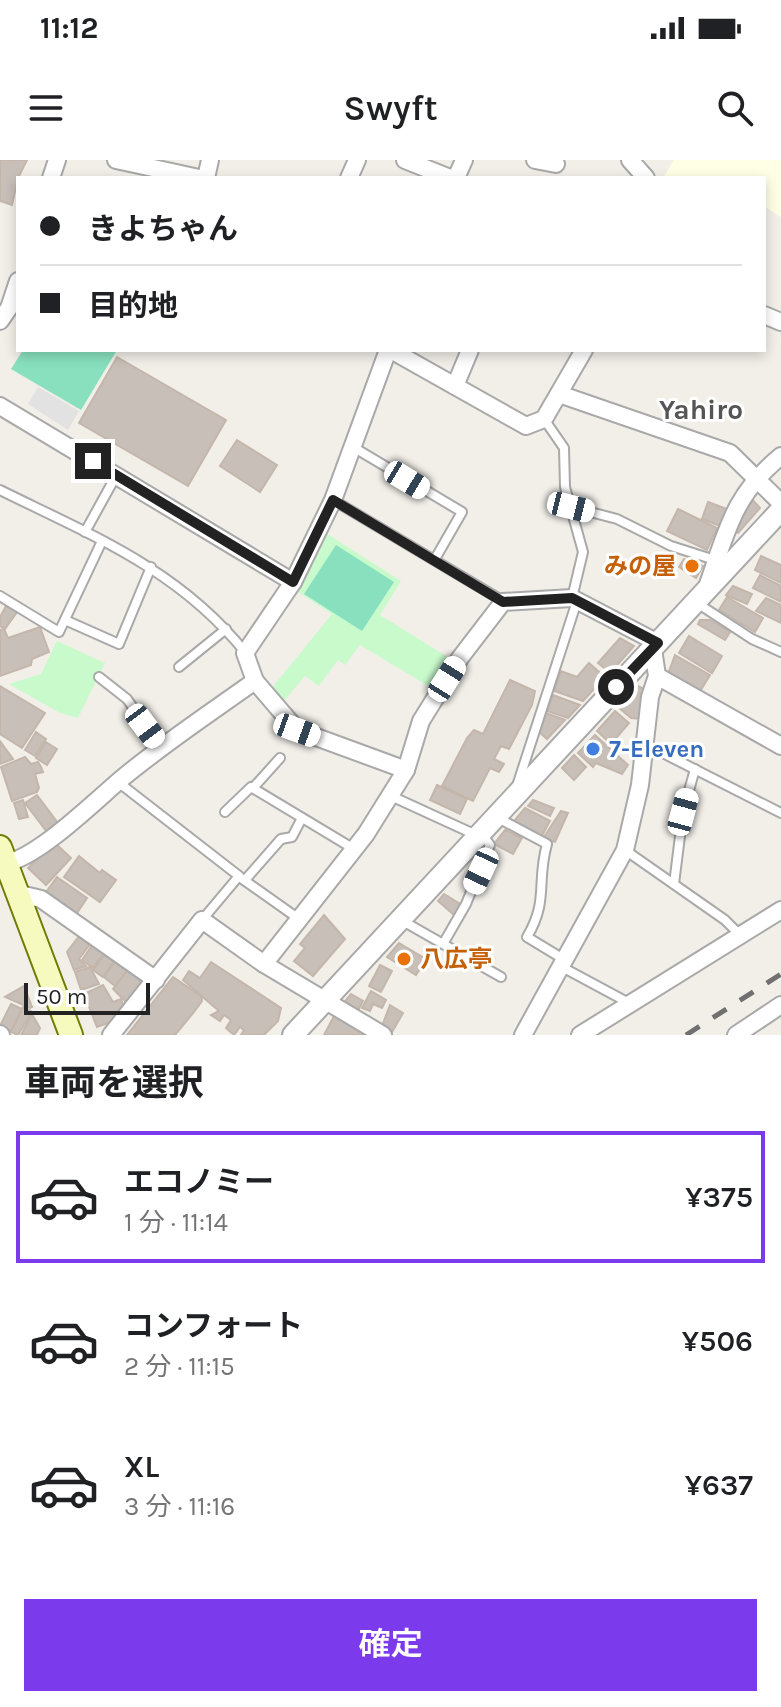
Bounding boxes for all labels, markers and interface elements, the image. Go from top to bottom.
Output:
text: 11:12 [40,10,98,46]
icon: menu [24,86,68,130]
icon: search [713,86,757,130]
text: Swyft [343,87,438,129]
text: きよちゃん [88,211,238,247]
text: 目的地 [88,288,178,324]
district label: Yahiro [659,393,743,426]
route end [75,443,111,479]
car [380,457,434,503]
car [545,490,597,524]
place label: みの屋 [604,552,676,580]
marker: みの屋 [683,557,701,575]
car [424,652,470,706]
route start [598,669,634,705]
car [121,700,169,752]
car [270,711,324,749]
place label: 7-Eleven [609,735,704,763]
marker: 7-Eleven [584,740,602,758]
car [665,786,701,838]
car [460,844,502,898]
place label: 八広亭 [420,945,492,973]
marker: 八広亭 [395,950,413,968]
scale bar [24,979,150,1015]
text: 50 m [36,984,87,1010]
text: 車両を選択 [24,1062,204,1104]
icon: car [28,1161,100,1233]
text: エコノミー [124,1164,274,1200]
text: ¥375 [685,1179,753,1215]
text: 1 分 · 11:14 [124,1207,228,1238]
icon: car [28,1305,100,1377]
text: コンフォート [124,1308,303,1344]
text: ¥506 [682,1323,753,1359]
text: 2 分 · 11:15 [124,1351,235,1382]
icon: car [28,1449,100,1521]
text: XL [124,1449,159,1485]
text: ¥637 [685,1467,753,1503]
text: 3 分 · 11:16 [124,1491,235,1522]
button: 確定 [24,1599,757,1691]

